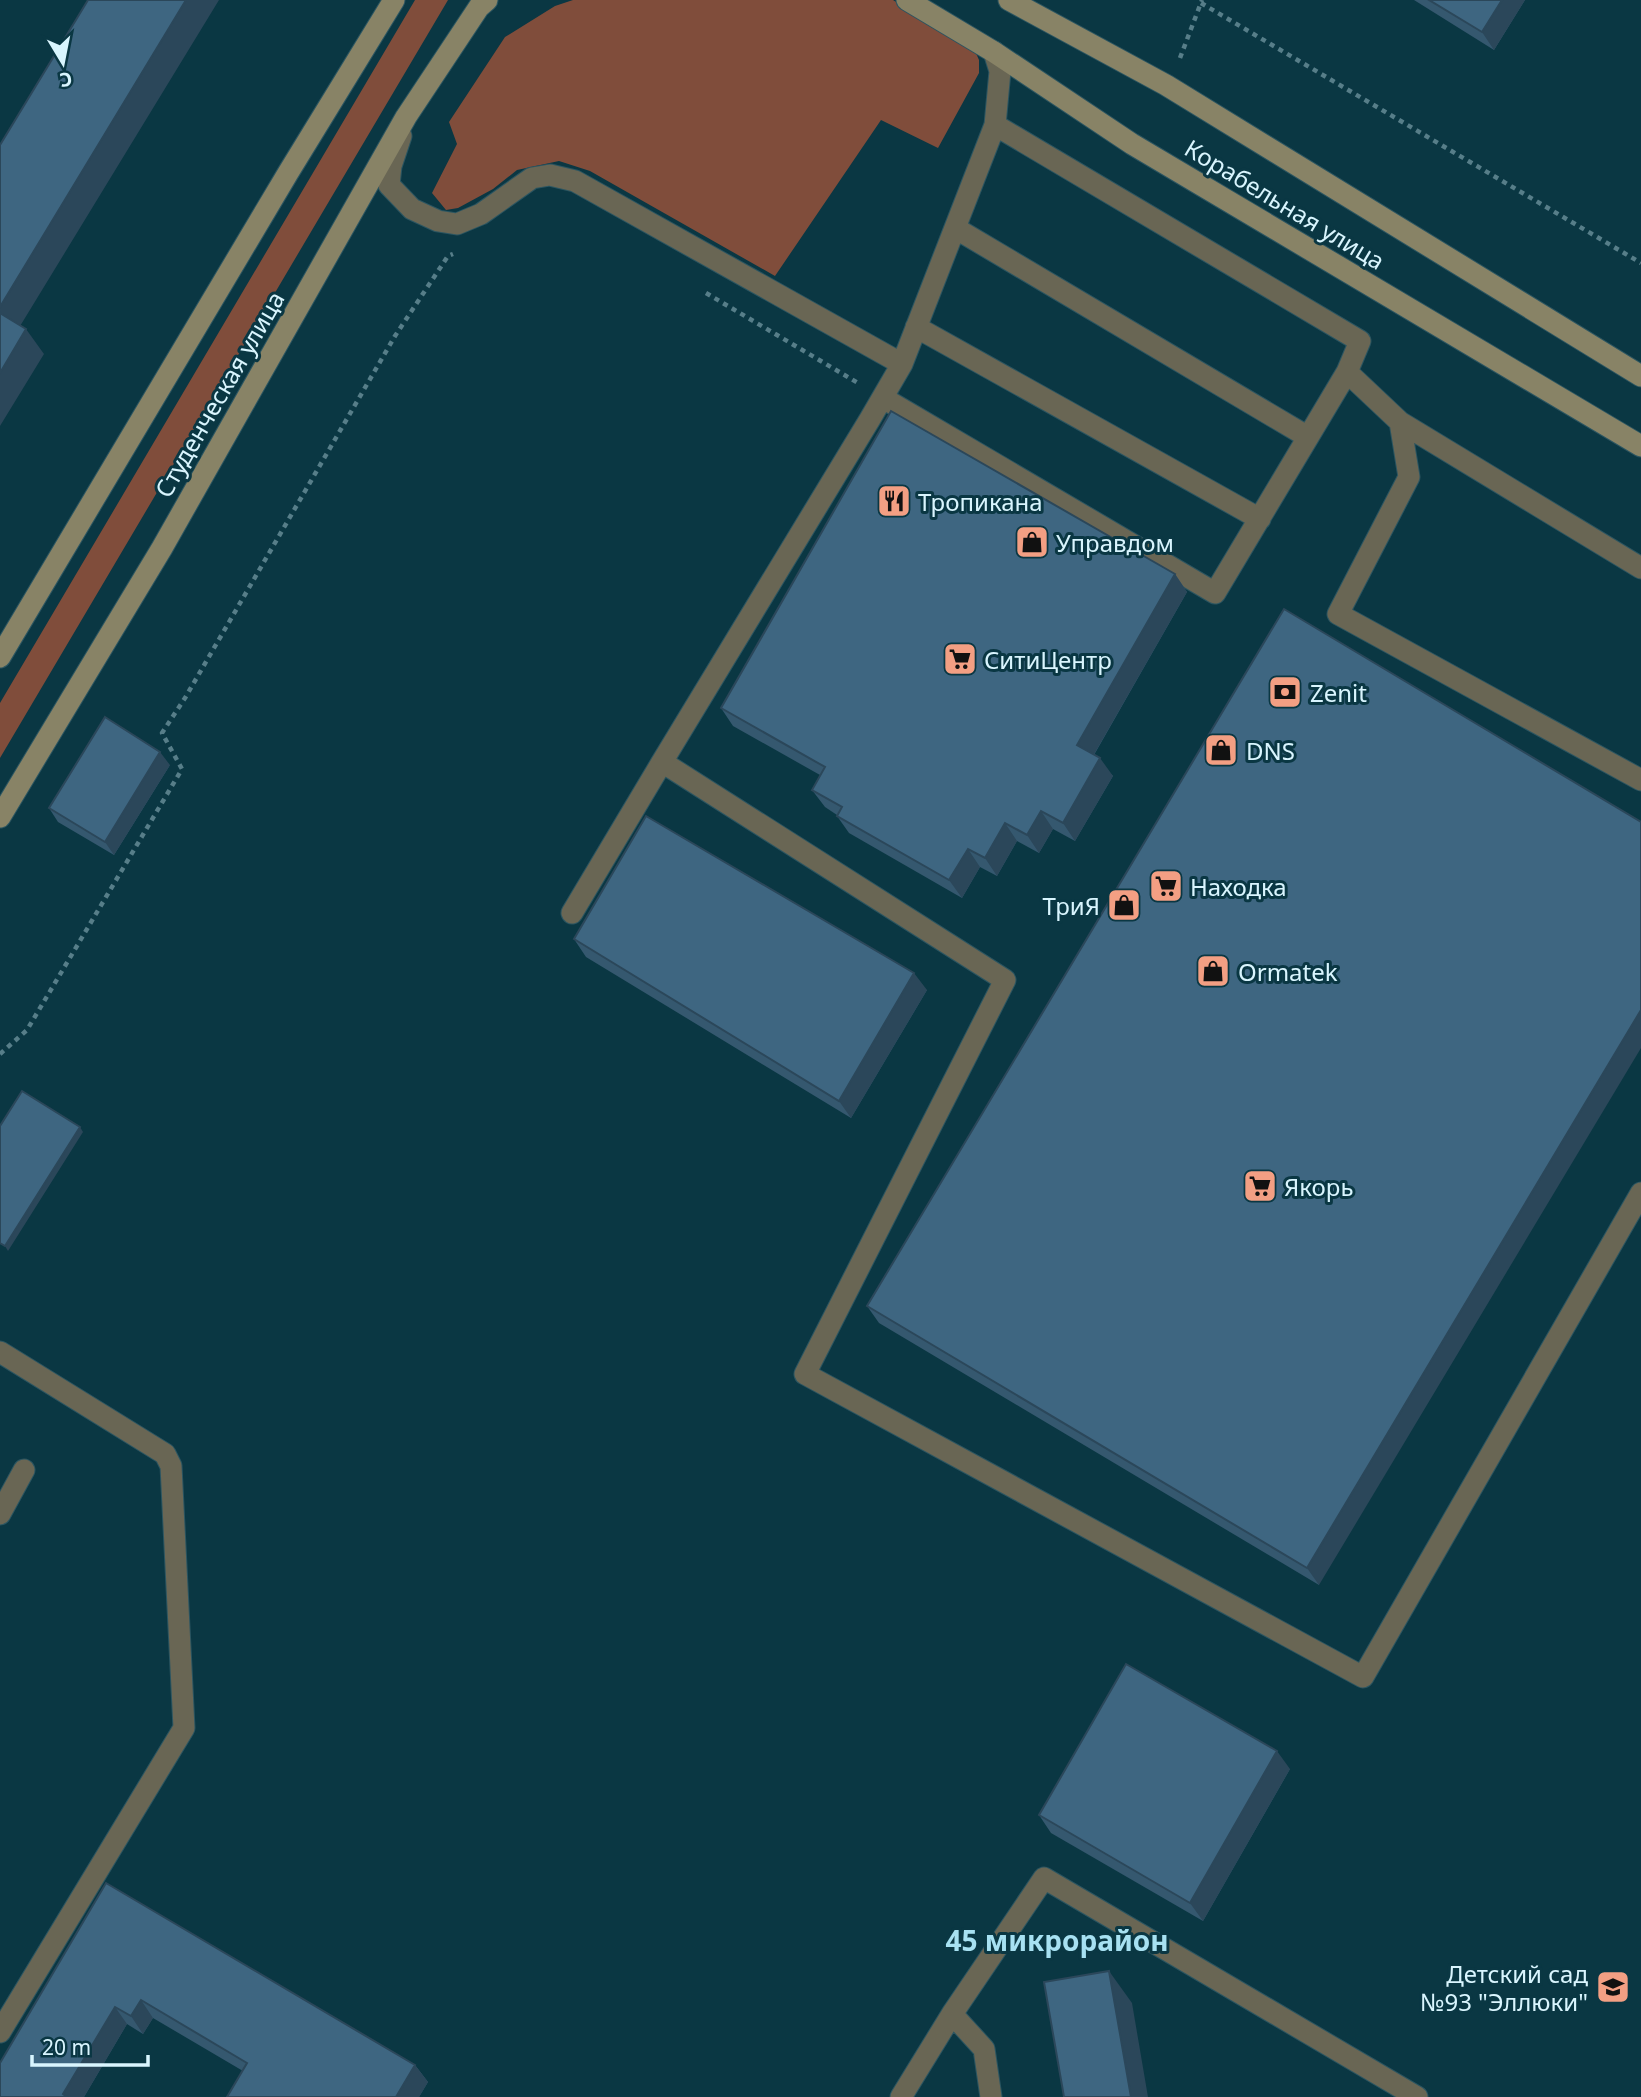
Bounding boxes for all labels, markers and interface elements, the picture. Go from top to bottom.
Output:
north arrow [28,28,98,98]
text: С [58,66,74,94]
street label: Корабельная улица [1179,131,1391,277]
street label: Студенческая улица [146,285,292,503]
restaurant icon: Тропикана [875,482,913,520]
place label: Тропикана [918,485,1043,518]
shop icon: Управдом [1013,523,1051,561]
place label: Управдом [1056,526,1174,559]
supermarket icon: СитиЦентр [941,640,979,678]
place label: СитиЦентр [984,643,1112,676]
bank icon: Zenit [1266,673,1304,711]
place label: Zenit [1310,676,1367,709]
shop icon: DNS [1202,731,1240,769]
place label: DNS [1246,734,1295,767]
supermarket icon: Находка [1147,867,1185,905]
place label: Находка [1190,870,1287,903]
shop icon: ТриЯ [1105,886,1143,924]
place label: ТриЯ [1043,889,1100,922]
shop icon: Ormatek [1194,952,1232,990]
place label: Ormatek [1238,955,1338,988]
supermarket icon: Якорь [1241,1167,1279,1205]
place label: Якорь [1284,1170,1354,1203]
district label: 45 микрорайон [945,1921,1169,1959]
place label: Детский сад №93 "Эллюки" [1420,1957,1588,2018]
school or university icon: Детский сад №93 "Эллюки" [1594,1968,1632,2006]
scale bar [32,2024,147,2068]
text: 20 m [42,2033,91,2061]

